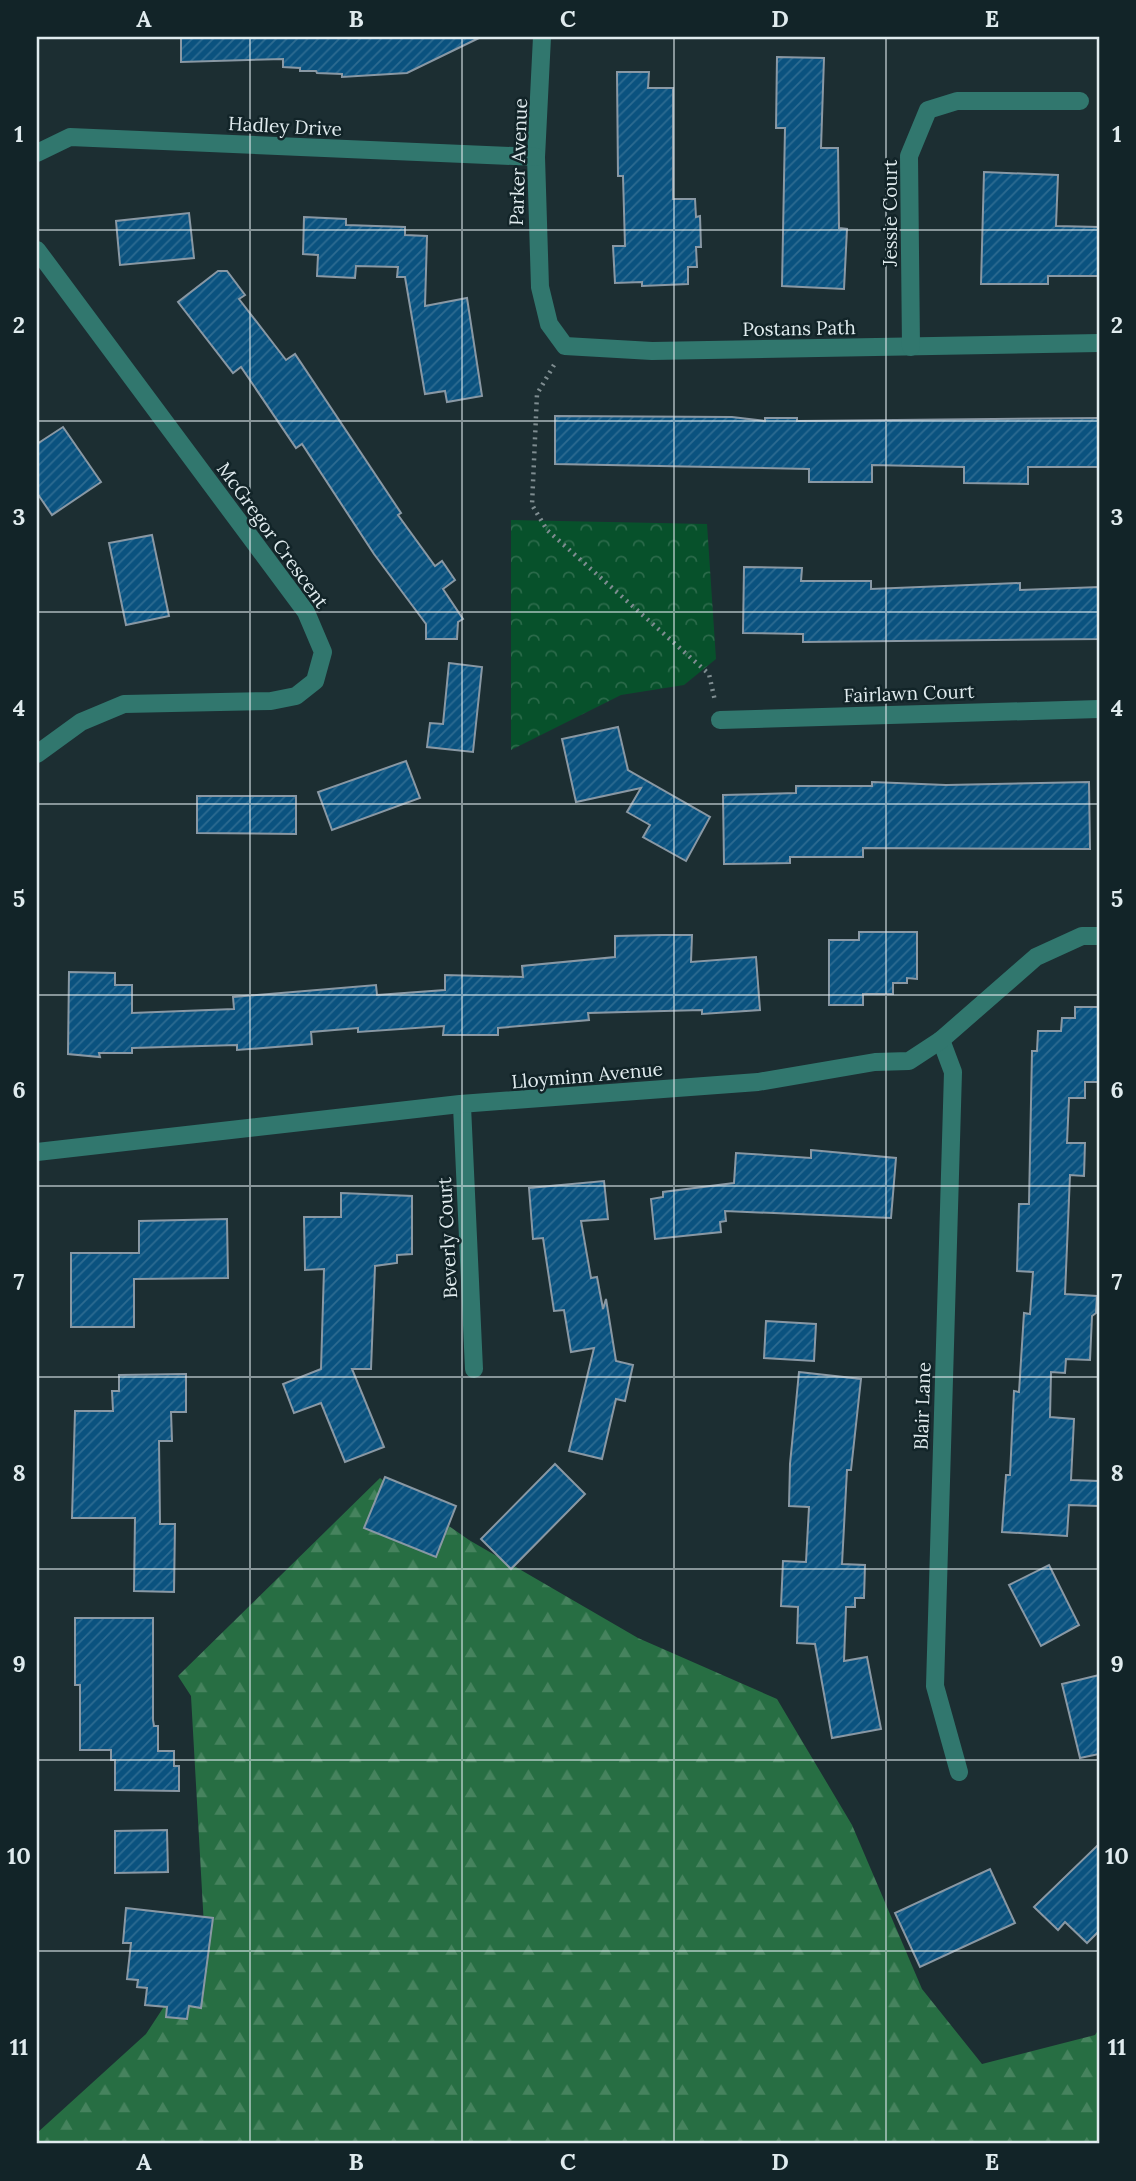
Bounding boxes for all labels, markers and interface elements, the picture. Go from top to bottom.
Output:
text: A [136,4,152,33]
text: B [348,4,364,33]
text: C [560,4,576,33]
text: D [771,4,789,33]
text: E [985,4,999,33]
street label: Parker Avenue [504,98,532,226]
street label: Hadley Drive [228,111,342,141]
text: 1 [14,119,24,148]
text: 1 [1112,119,1122,148]
street label: Jessie Court [878,159,902,267]
text: 2 [13,310,25,339]
text: 2 [1111,310,1123,339]
street label: Postans Path [742,315,856,341]
street label: McGregor Crescent [212,457,334,613]
text: 3 [13,502,25,531]
text: 3 [1111,502,1123,531]
street label: Fairlawn Court [843,679,975,707]
text: 4 [13,693,25,722]
text: 4 [1111,693,1123,722]
text: 5 [13,884,25,913]
text: 5 [1111,884,1123,913]
street label: Lloyminn Avenue [510,1056,664,1094]
text: 6 [12,1075,26,1104]
text: 6 [1110,1075,1124,1104]
street label: Beverly Court [432,1176,462,1299]
text: 7 [14,1267,25,1296]
text: 7 [1112,1267,1123,1296]
street label: Blair Lane [908,1361,936,1451]
text: 8 [12,1458,26,1487]
text: 8 [1110,1458,1124,1487]
text: 9 [12,1649,26,1678]
text: 9 [1110,1649,1124,1678]
text: 10 [7,1841,31,1870]
text: 10 [1105,1841,1129,1870]
text: 11 [10,2032,28,2061]
text: 11 [1108,2032,1126,2061]
text: A [136,2147,152,2176]
text: B [348,2147,364,2176]
text: C [560,2147,576,2176]
text: D [771,2147,789,2176]
text: E [985,2147,999,2176]

